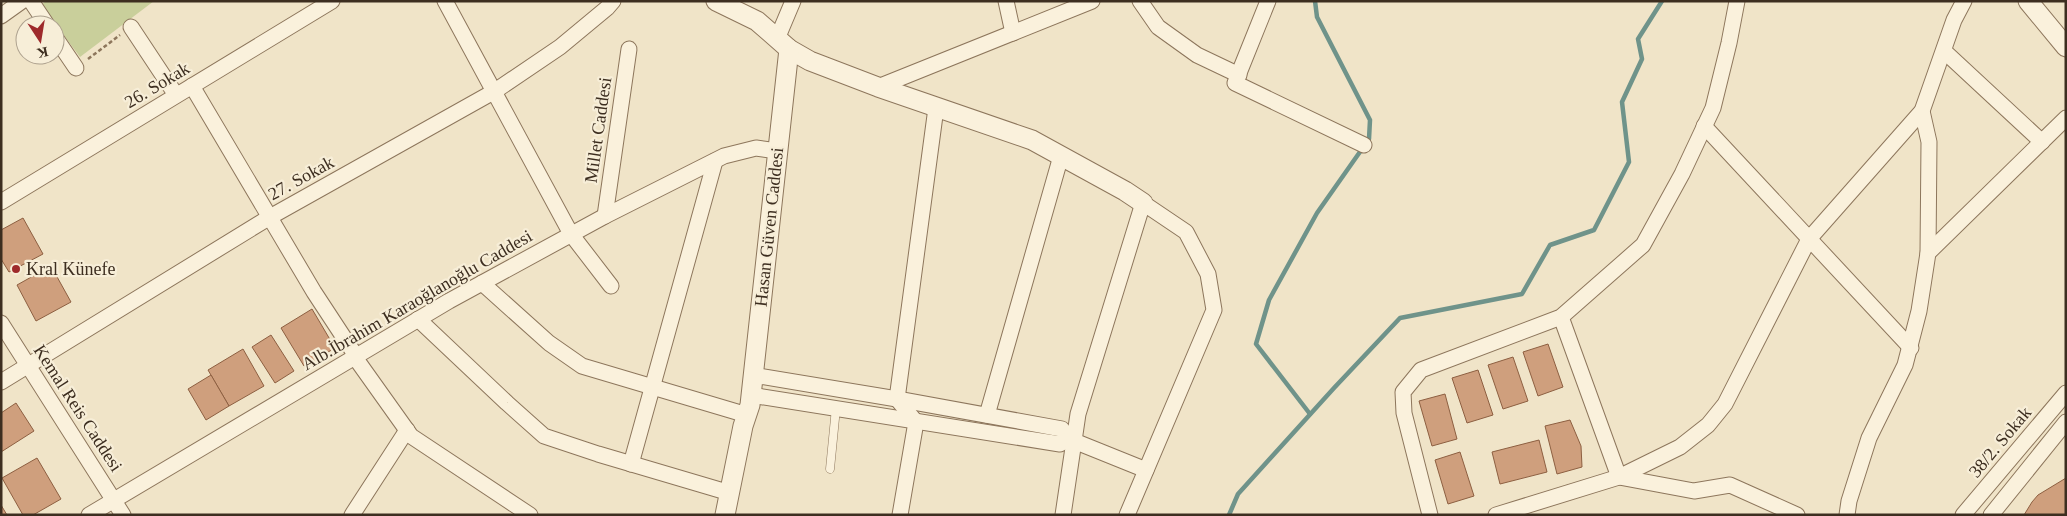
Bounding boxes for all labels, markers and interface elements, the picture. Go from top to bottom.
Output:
north arrow [15,15,65,65]
text: K [36,44,49,61]
street label: 26. Sokak [121,58,193,112]
street label: Millet Caddesi [581,76,615,184]
street label: Hasan Güven Caddesi [751,146,787,308]
street label: 27. Sokak [265,152,337,204]
street label: Alb.İbrahim Karaoğlanoğlu Caddesi [298,226,536,374]
place label: Kral Künefe [26,259,115,279]
marker: Kral Künefe [10,263,22,275]
street label: Kemal Reis Caddesi [30,341,126,475]
street label: 38/2. Sokak [1965,403,2035,481]

